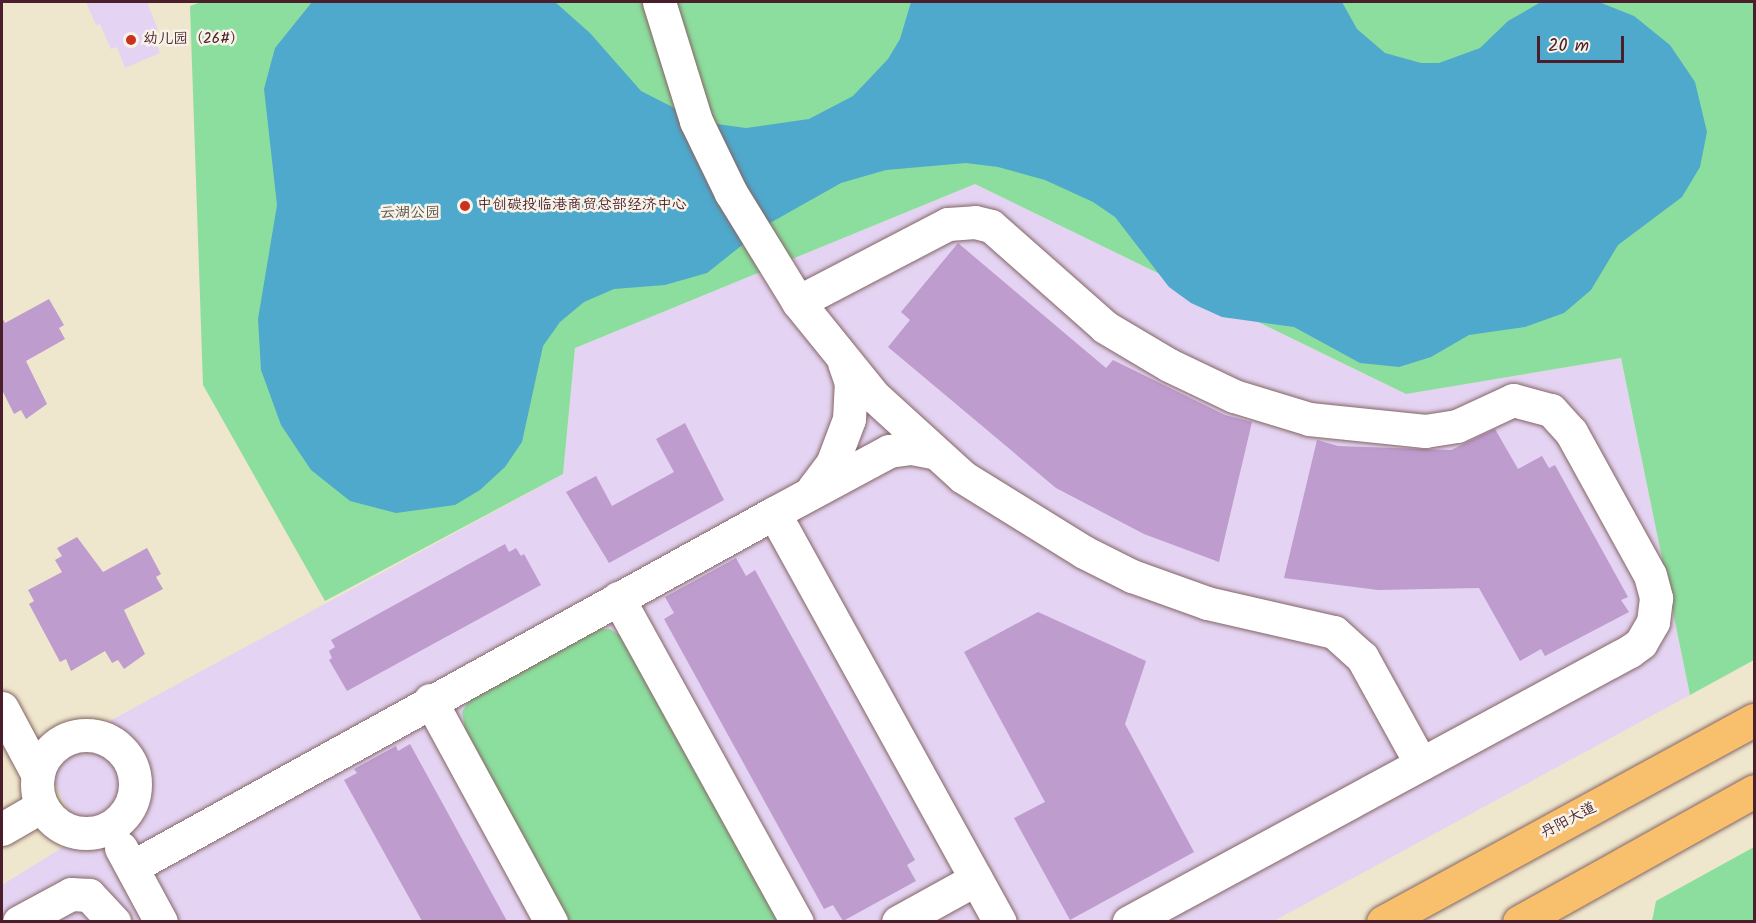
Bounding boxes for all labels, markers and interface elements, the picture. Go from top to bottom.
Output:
scale bar [1540,24,1627,62]
place label: 幼儿园（26#） [143,31,245,49]
text: 20 m [1548,32,1589,61]
marker: 幼儿园（26#） [124,33,138,47]
place label: 中创碳投临港商贸总部经济中心 [477,197,687,215]
marker: 中创碳投临港商贸总部经济中心 [458,199,472,213]
park label: 云湖公园 [380,205,440,223]
street label: 丹阳大道 [1538,799,1600,843]

